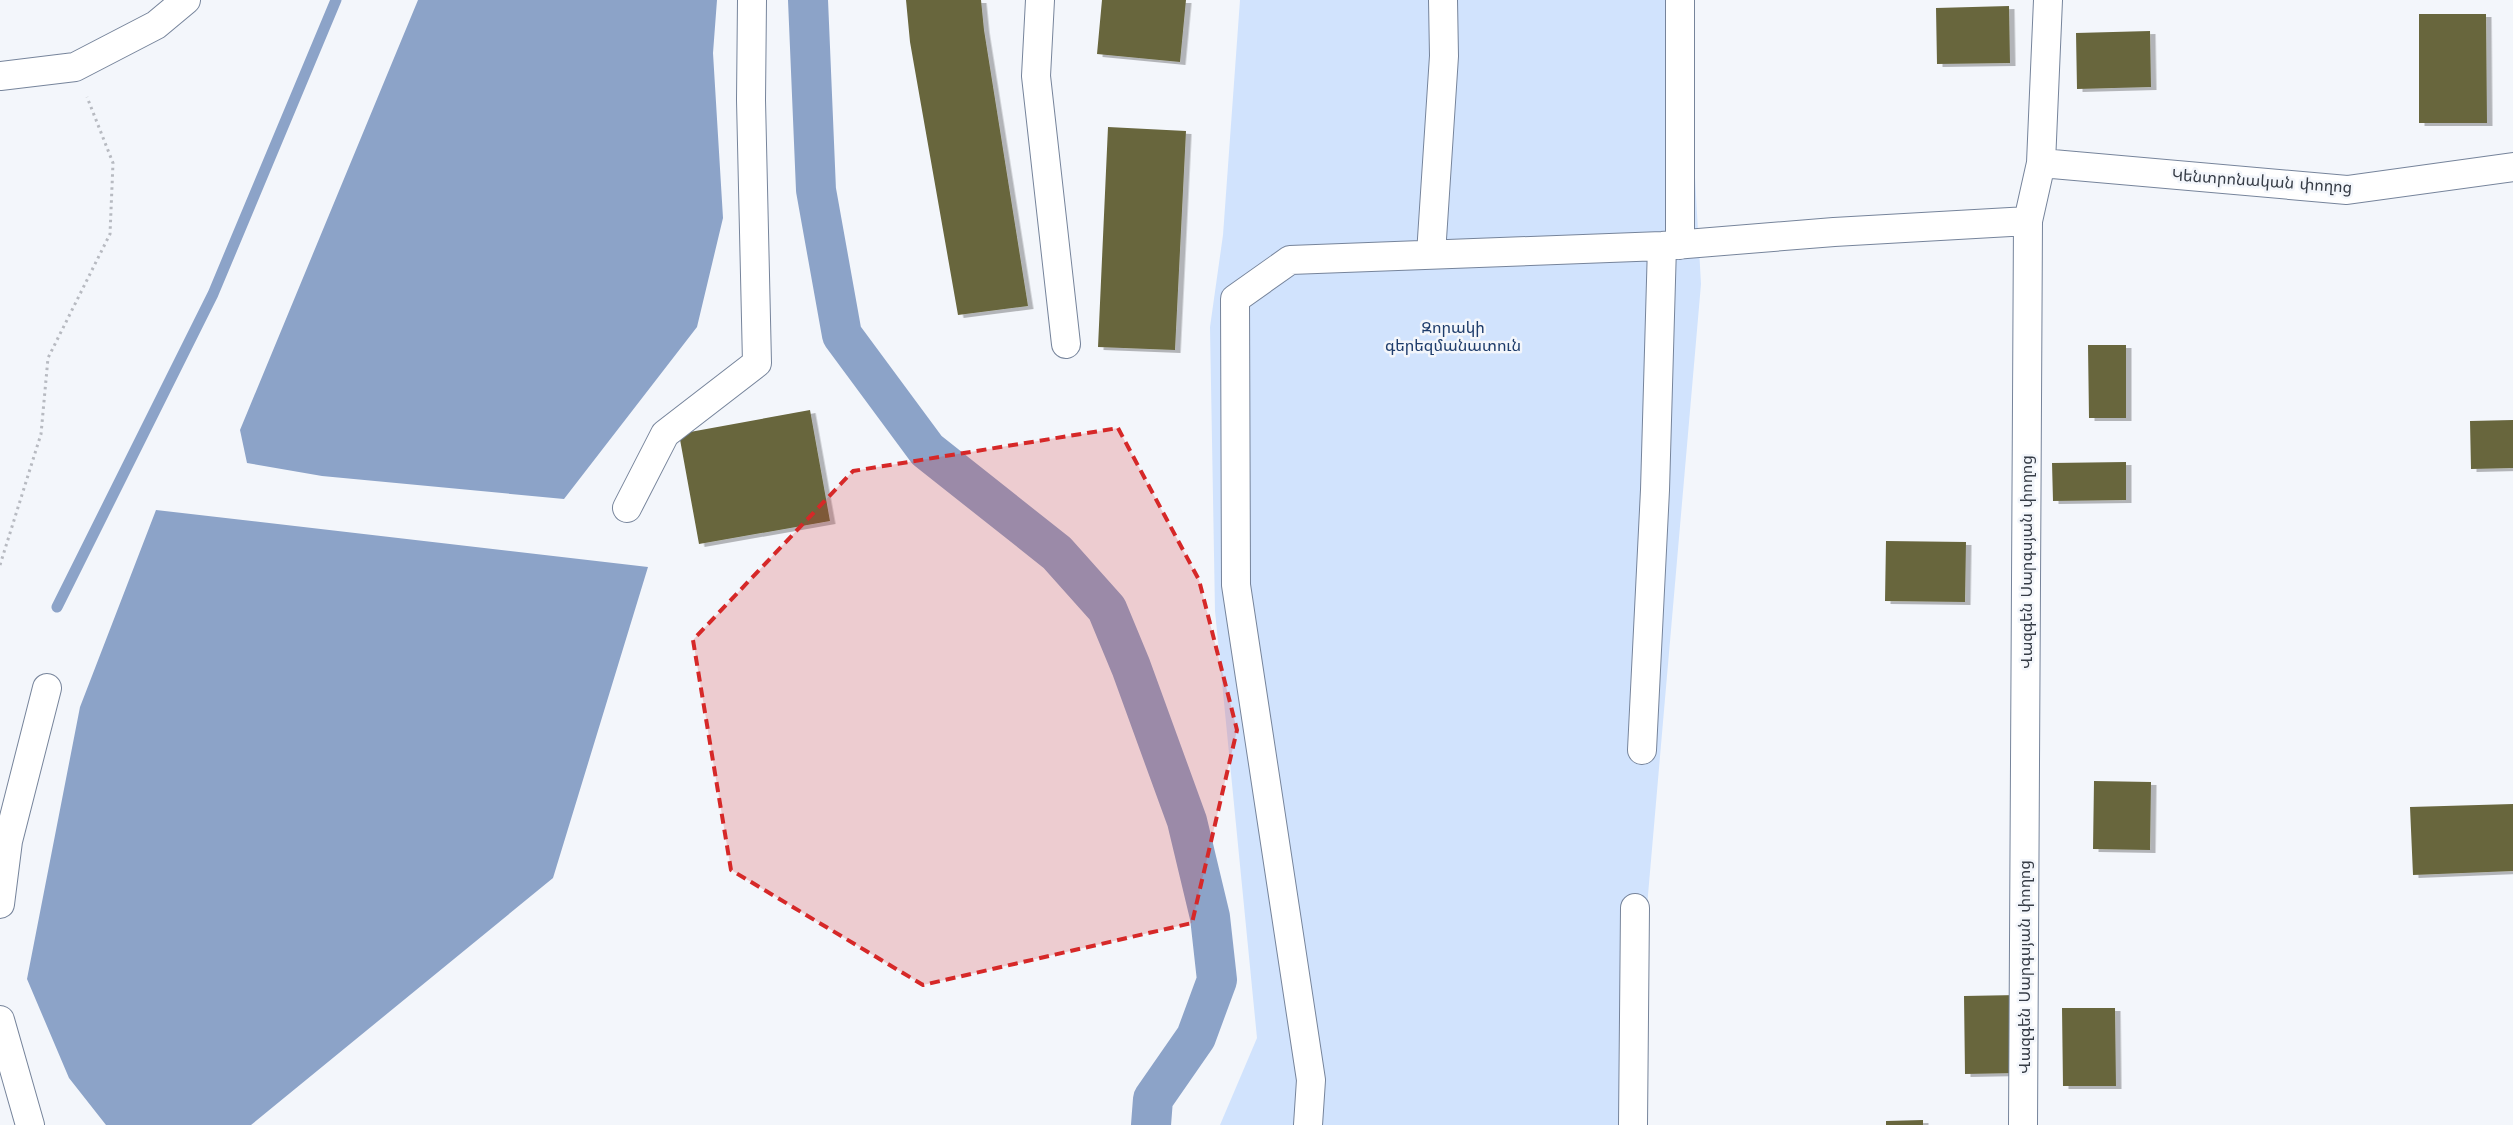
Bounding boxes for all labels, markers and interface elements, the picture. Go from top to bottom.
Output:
street label: Կենտրոնական փողոց [2171,165,2353,197]
park label: Զորակի գերեզմանատուն [1385,318,1521,355]
street label: Վազգեն Սարգսյան փողոց [2017,455,2036,669]
street label: Վազգեն Սարգսյան փողոց [2015,860,2034,1074]

